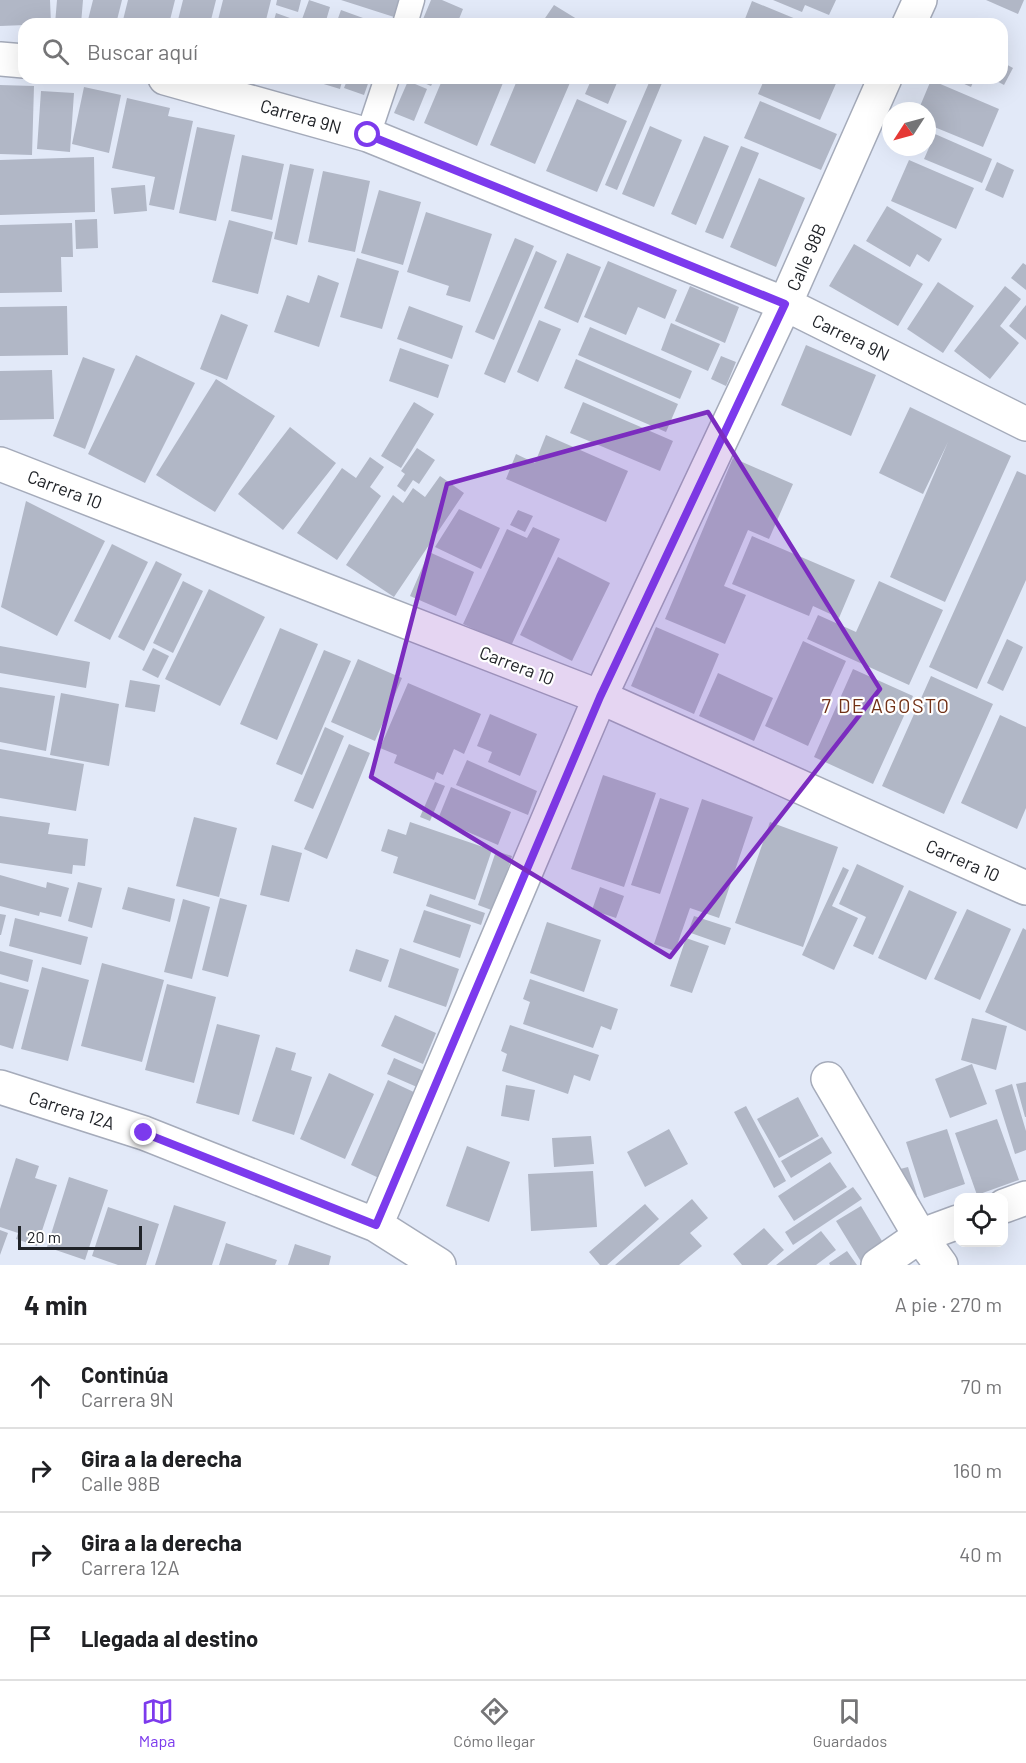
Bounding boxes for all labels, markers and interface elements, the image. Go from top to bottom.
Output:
search box [18,18,1008,84]
icon: search [39,35,72,68]
text: Buscar aquí [87,38,198,64]
street label: Carrera 9N [258,94,344,138]
north arrow [882,102,936,156]
route start [354,121,380,147]
street label: Calle 98B [781,220,831,294]
street label: Carrera 9N [809,309,893,365]
street label: Carrera 10 [24,465,106,513]
street label: Carrera 10 [476,641,558,689]
district label: 7 DE AGOSTO [821,693,951,717]
street label: Carrera 10 [923,834,1003,886]
street label: Carrera 12A [26,1086,118,1134]
route end [130,1119,156,1145]
map controls [954,1193,1008,1247]
button: locate [954,1193,1008,1247]
scale bar [18,1223,142,1250]
text: 20 m [27,1227,61,1246]
text: 4 min [24,1289,88,1320]
text: A pie · 270 m [895,1292,1002,1316]
text: Continúa [81,1361,168,1387]
icon: ahead [24,1370,57,1403]
text: 70 m [961,1374,1002,1398]
text: Carrera 9N [81,1387,174,1411]
text: Gira a la derecha [81,1445,242,1471]
icon: right [24,1454,57,1487]
text: 160 m [953,1458,1002,1482]
text: Calle 98B [81,1471,160,1495]
text: Gira a la derecha [81,1529,242,1555]
icon: right [24,1538,57,1571]
text: 40 m [959,1542,1002,1566]
text: Carrera 12A [81,1555,180,1579]
icon: arrive [24,1622,57,1655]
text: Llegada al destino [81,1625,258,1651]
tab: Mapa [139,1695,175,1750]
tab: Cómo llegar [453,1695,535,1750]
tab: Guardados [813,1695,887,1750]

